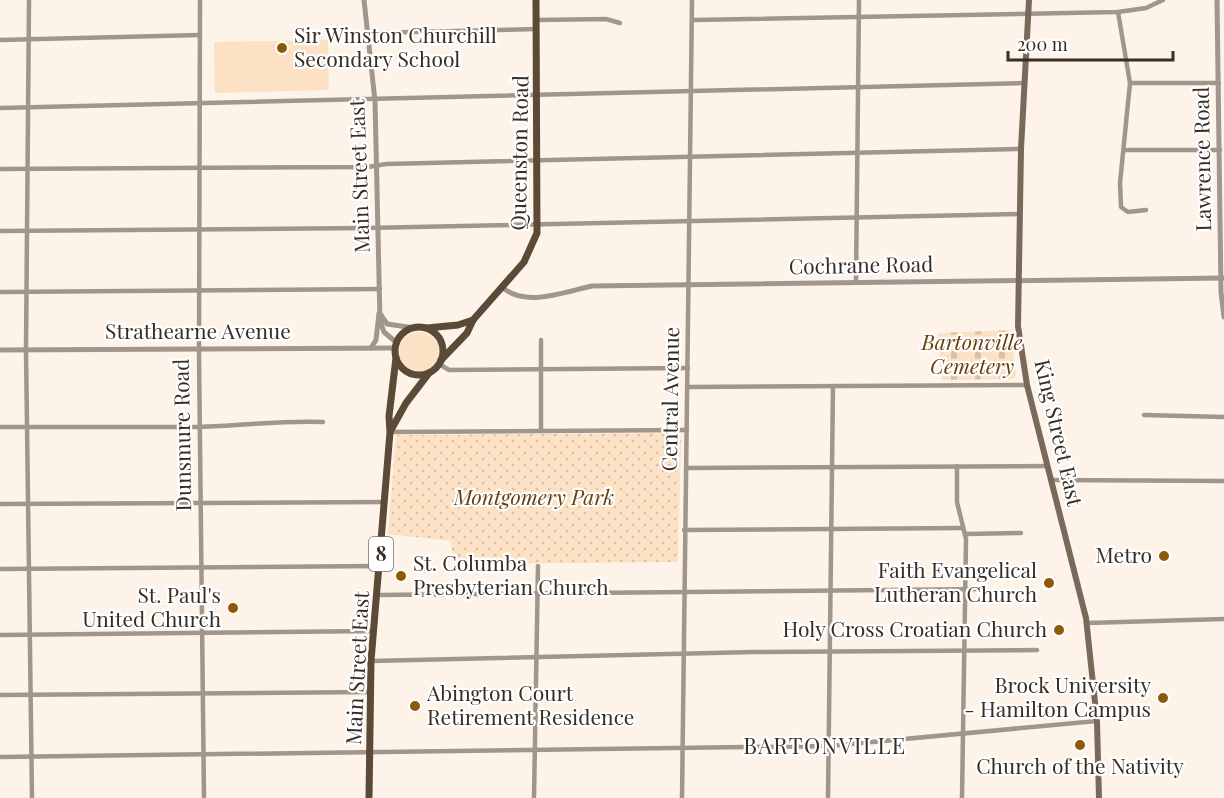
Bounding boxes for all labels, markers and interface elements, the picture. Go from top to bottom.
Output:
place label: Sir Winston Churchill Secondary School [294,20,497,72]
scale bar [1008,24,1173,62]
text: 200 m [1017,32,1068,56]
marker: Sir Winston Churchill Secondary School [275,41,289,55]
street label: Queenston Road [503,75,533,231]
street label: Lawrence Road [1186,86,1216,232]
street label: Main Street East [341,98,375,253]
street label: Cochrane Road [788,249,933,279]
street label: Strathearne Avenue [105,316,291,344]
street label: Central Avenue [654,326,684,472]
park label: Bartonville Cemetery [920,327,1023,379]
street label: King Street East [1029,356,1091,509]
street label: Dunsmure Road [166,358,196,512]
park label: Montgomery Park [453,482,614,510]
road number: 8 [369,537,393,571]
place label: Metro [1096,540,1152,568]
place label: St. Columba Presbyterian Church [413,548,609,600]
marker: Metro [1157,549,1171,563]
place label: Faith Evangelical Lutheran Church [874,555,1038,607]
marker: St. Columba Presbyterian Church [394,569,408,583]
marker: Faith Evangelical Lutheran Church [1042,576,1056,590]
place label: St. Paul's United Church [82,580,222,632]
street label: Main Street East [338,590,374,745]
marker: St. Paul's United Church [226,601,240,615]
place label: Holy Cross Croatian Church [782,614,1048,642]
marker: Holy Cross Croatian Church [1052,623,1066,637]
place label: Brock University - Hamilton Campus [964,670,1151,722]
place label: Abington Court Retirement Residence [426,678,634,730]
marker: Brock University - Hamilton Campus [1156,691,1170,705]
marker: Abington Court Retirement Residence [408,699,422,713]
district label: BARTONVILLE [743,730,907,760]
marker: Church of the Nativity [1073,738,1087,752]
place label: Church of the Nativity [976,751,1184,779]

